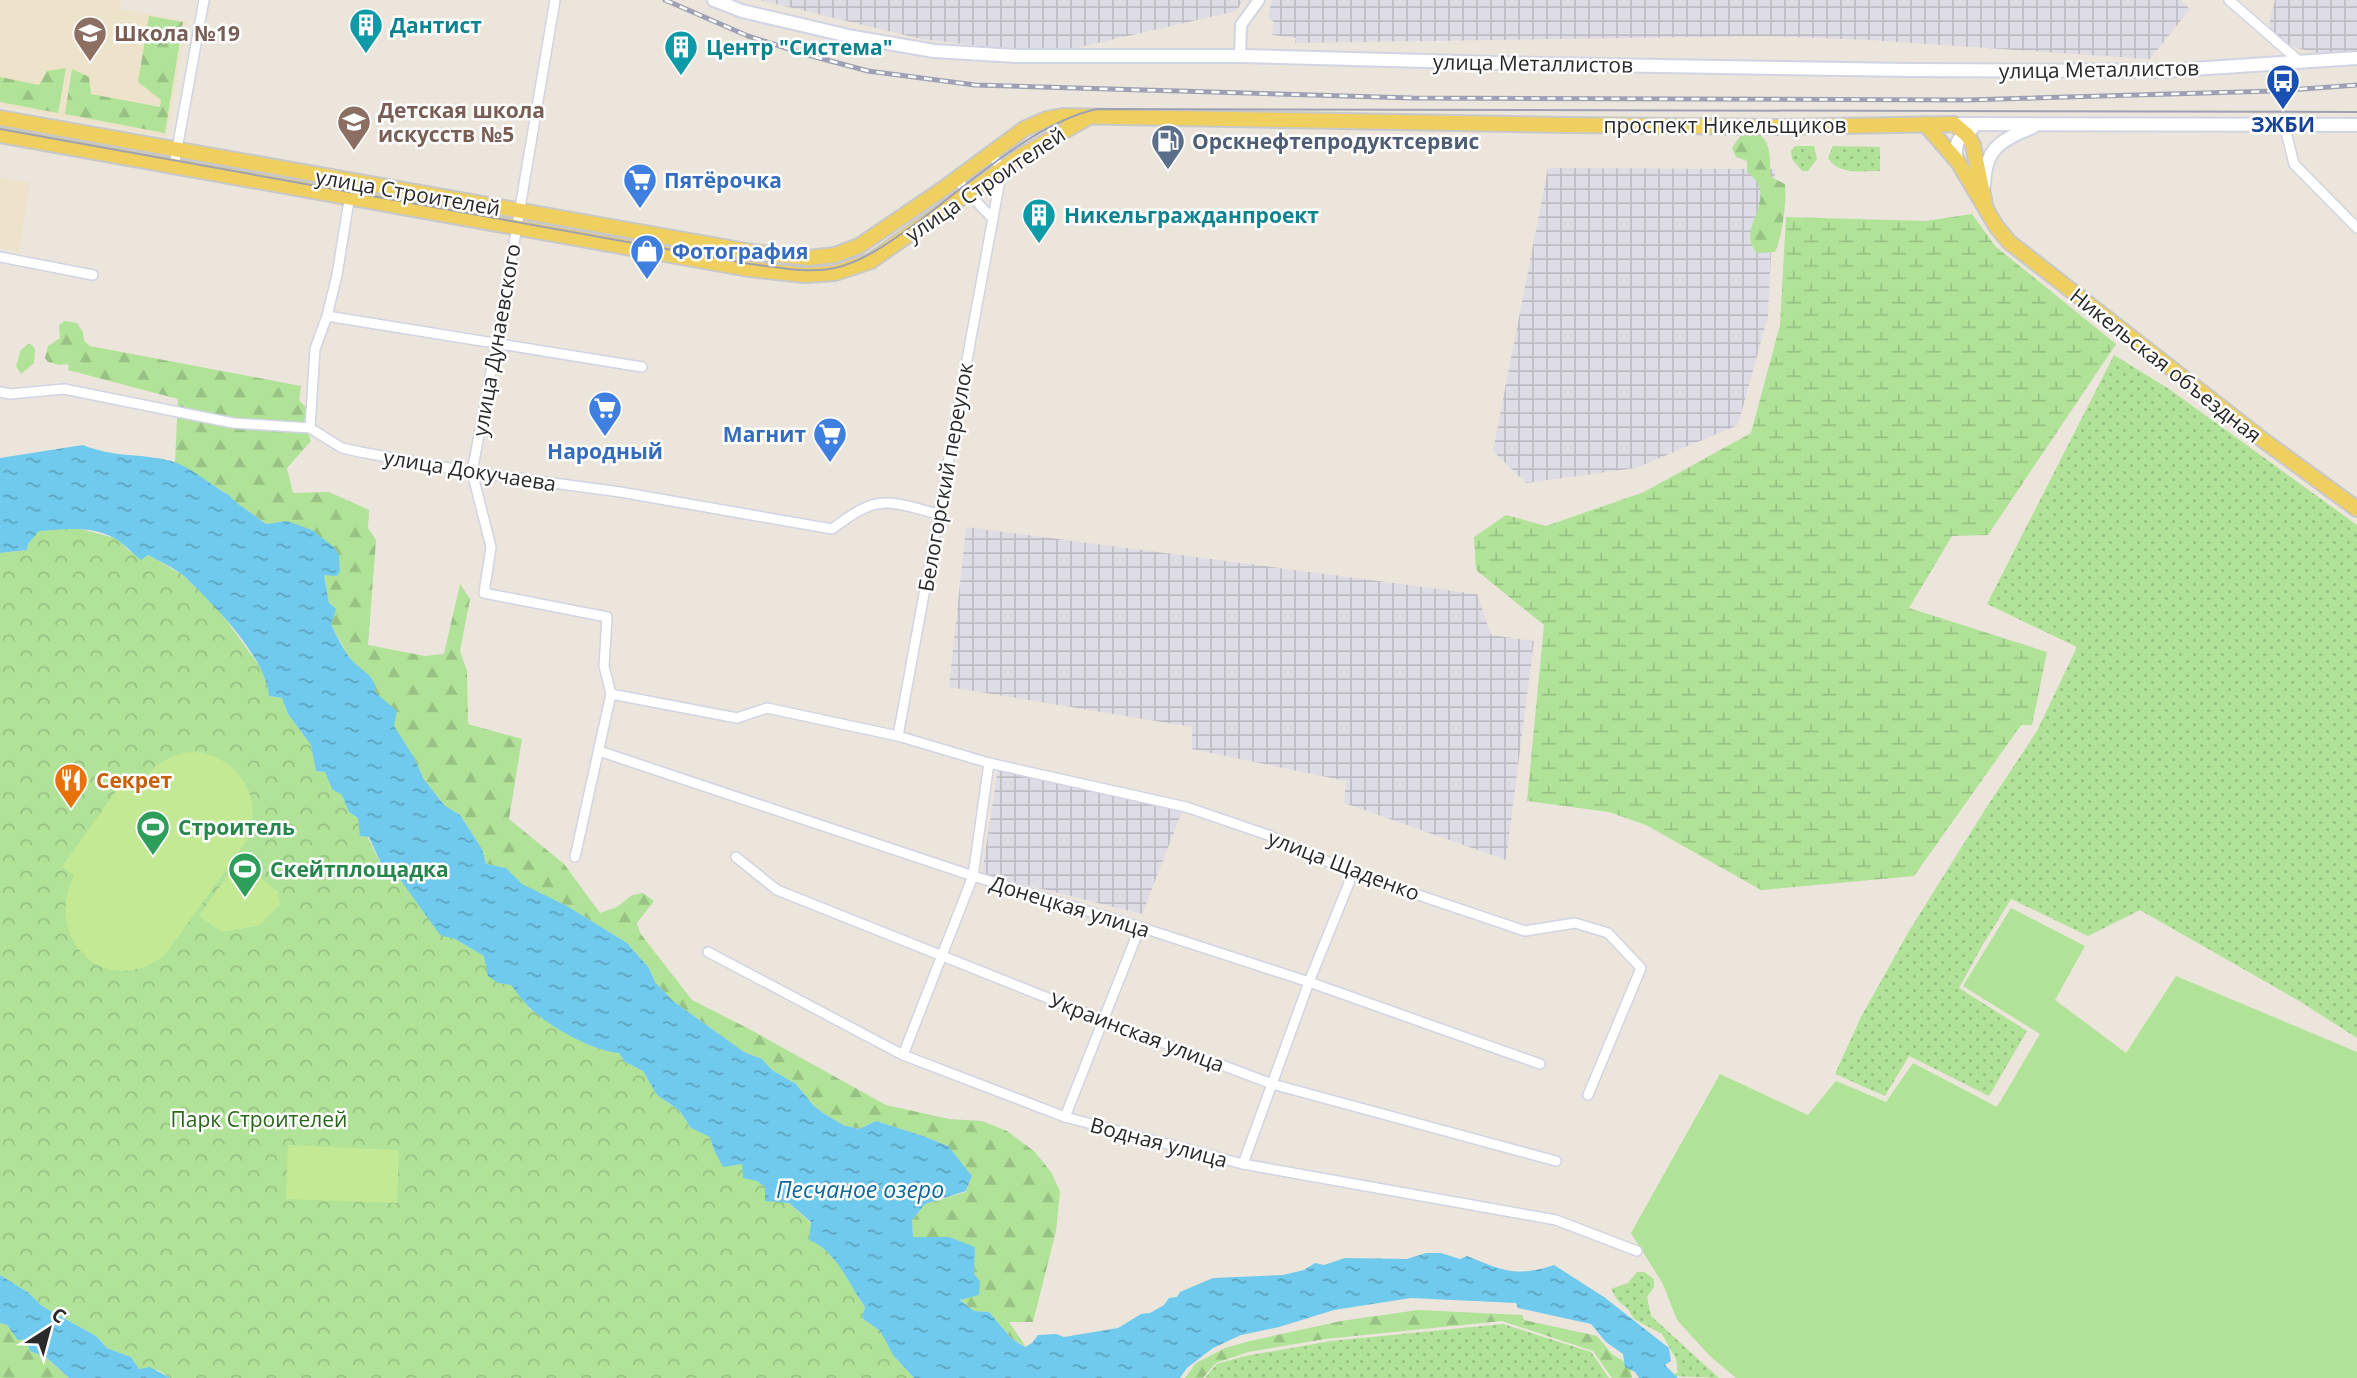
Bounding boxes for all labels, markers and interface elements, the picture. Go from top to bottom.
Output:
building icon: Дантист [347,6,385,55]
place label: Дантист [390,11,482,39]
school or university icon: Школа №19 [71,14,109,63]
place label: Школа №19 [114,19,240,47]
building icon: Центр "Система" [662,28,700,77]
place label: Центр "Система" [706,33,893,61]
street label: улица Металлистов [1433,47,1633,79]
street label: улица Металлистов [1999,53,2199,85]
bus stop icon: ЗЖБИ [2264,62,2302,111]
place label: Детская школа искусств №5 [378,96,545,148]
school or university icon: Детская школа искусств №5 [335,103,373,152]
place label: ЗЖБИ [2251,110,2315,138]
street label: проспект Никельщиков [1603,111,1847,139]
street label: улица Строителей [900,120,1070,248]
fuel station icon: Орскнефтепродуктсервис [1149,122,1187,171]
place label: Орскнефтепродуктсервис [1192,127,1480,155]
supermarket icon: Пятёрочка [621,161,659,210]
street label: улица Строителей [314,162,502,222]
place label: Пятёрочка [664,166,782,194]
building icon: Никельгражданпроект [1020,196,1058,245]
place label: Никельгражданпроект [1064,201,1319,229]
shop icon: Фотография [628,232,666,281]
place label: Фотография [672,237,808,265]
street label: улица Дунаевского [465,242,527,438]
street label: Никельская объездная [2065,281,2267,449]
street label: Белогорский переулок [911,360,979,594]
supermarket icon: Народный [586,389,624,438]
supermarket icon: Магнит [811,415,849,464]
place label: Магнит [723,420,806,448]
place label: Народный [547,437,663,465]
street label: улица Докучаева [382,443,558,497]
restaurant icon: Секрет [52,761,90,810]
place label: Секрет [96,766,172,794]
sports icon: Строитель [134,808,172,857]
place label: Строитель [178,813,295,841]
street label: улица Щаденко [1264,823,1424,907]
sports icon: Скейтплощадка [226,850,264,899]
place label: Скейтплощадка [270,855,449,883]
street label: Донецкая улица [987,868,1153,944]
street label: Украинская улица [1045,986,1229,1078]
park label: Парк Строителей [171,1105,347,1133]
street label: Водная улица [1087,1110,1231,1174]
water label: Песчаное озеро [776,1173,944,1205]
north arrow [14,1294,84,1364]
text: С [46,1301,72,1329]

